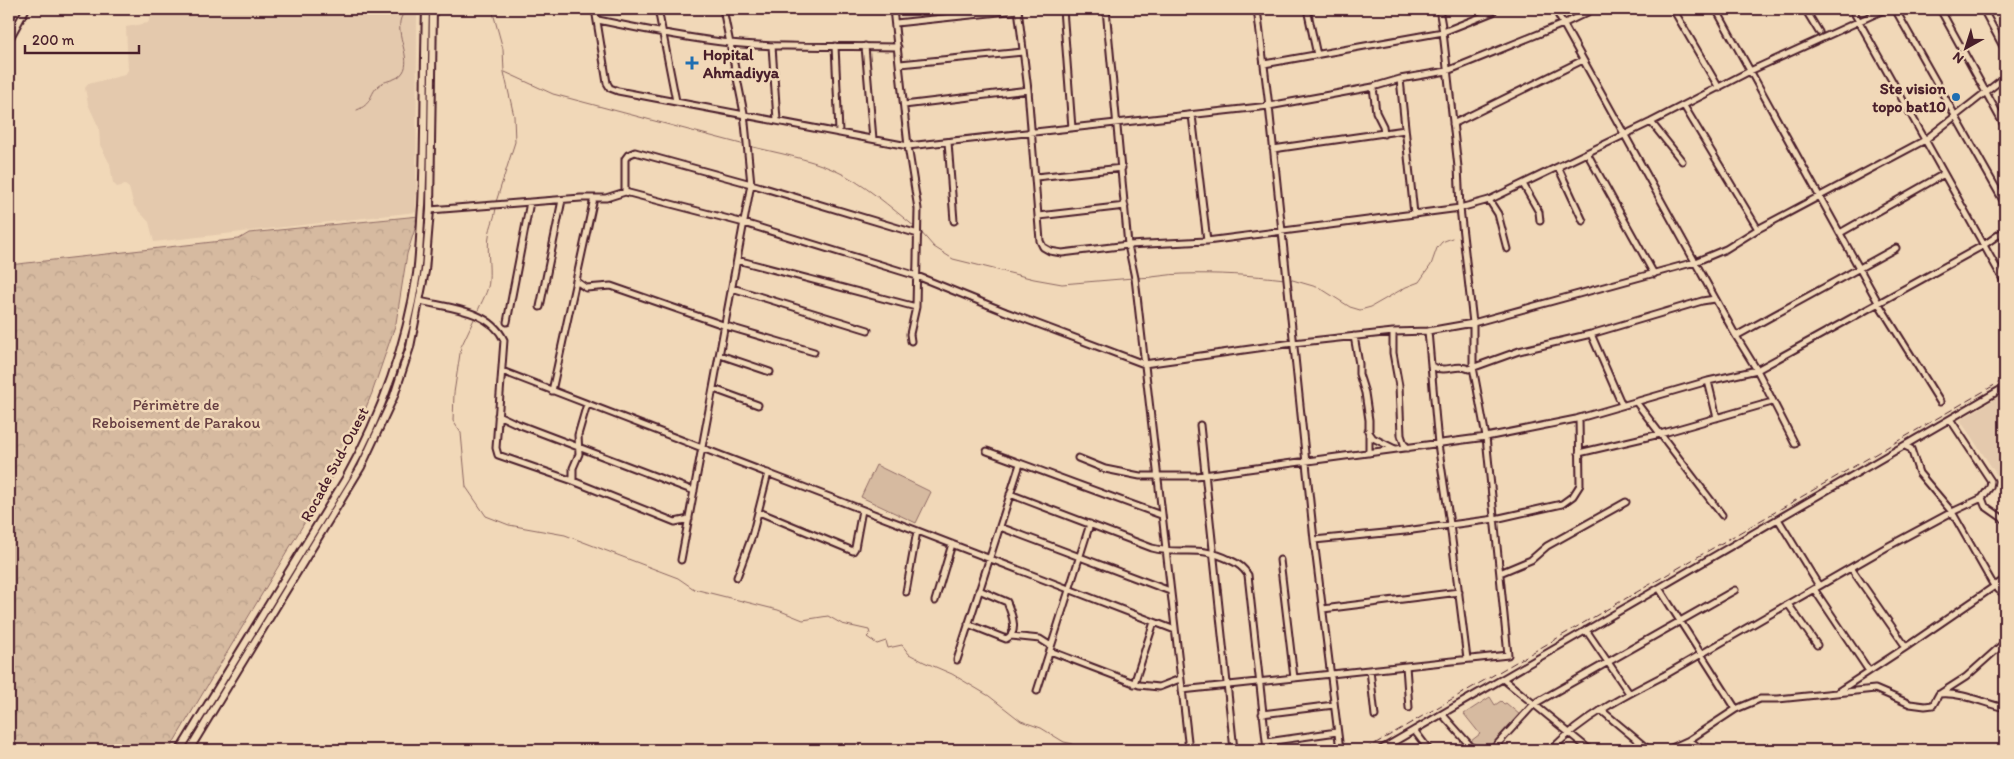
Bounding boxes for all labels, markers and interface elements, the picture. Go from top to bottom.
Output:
scale bar [25,22,139,54]
north arrow [1942,22,1992,72]
text: 200 m [32,31,75,49]
place label: Hopital Ahmadiyya [702,45,780,83]
text: N [1949,48,1967,67]
marker: Hopital Ahmadiyya [685,56,699,70]
place label: Ste vision topo bat10 [1872,79,1947,117]
marker: Ste vision topo bat10 [1950,91,1962,103]
park label: Périmètre de Reboisement de Parakou [92,395,260,432]
street label: Rocade Sud-Ouest [296,404,373,525]

